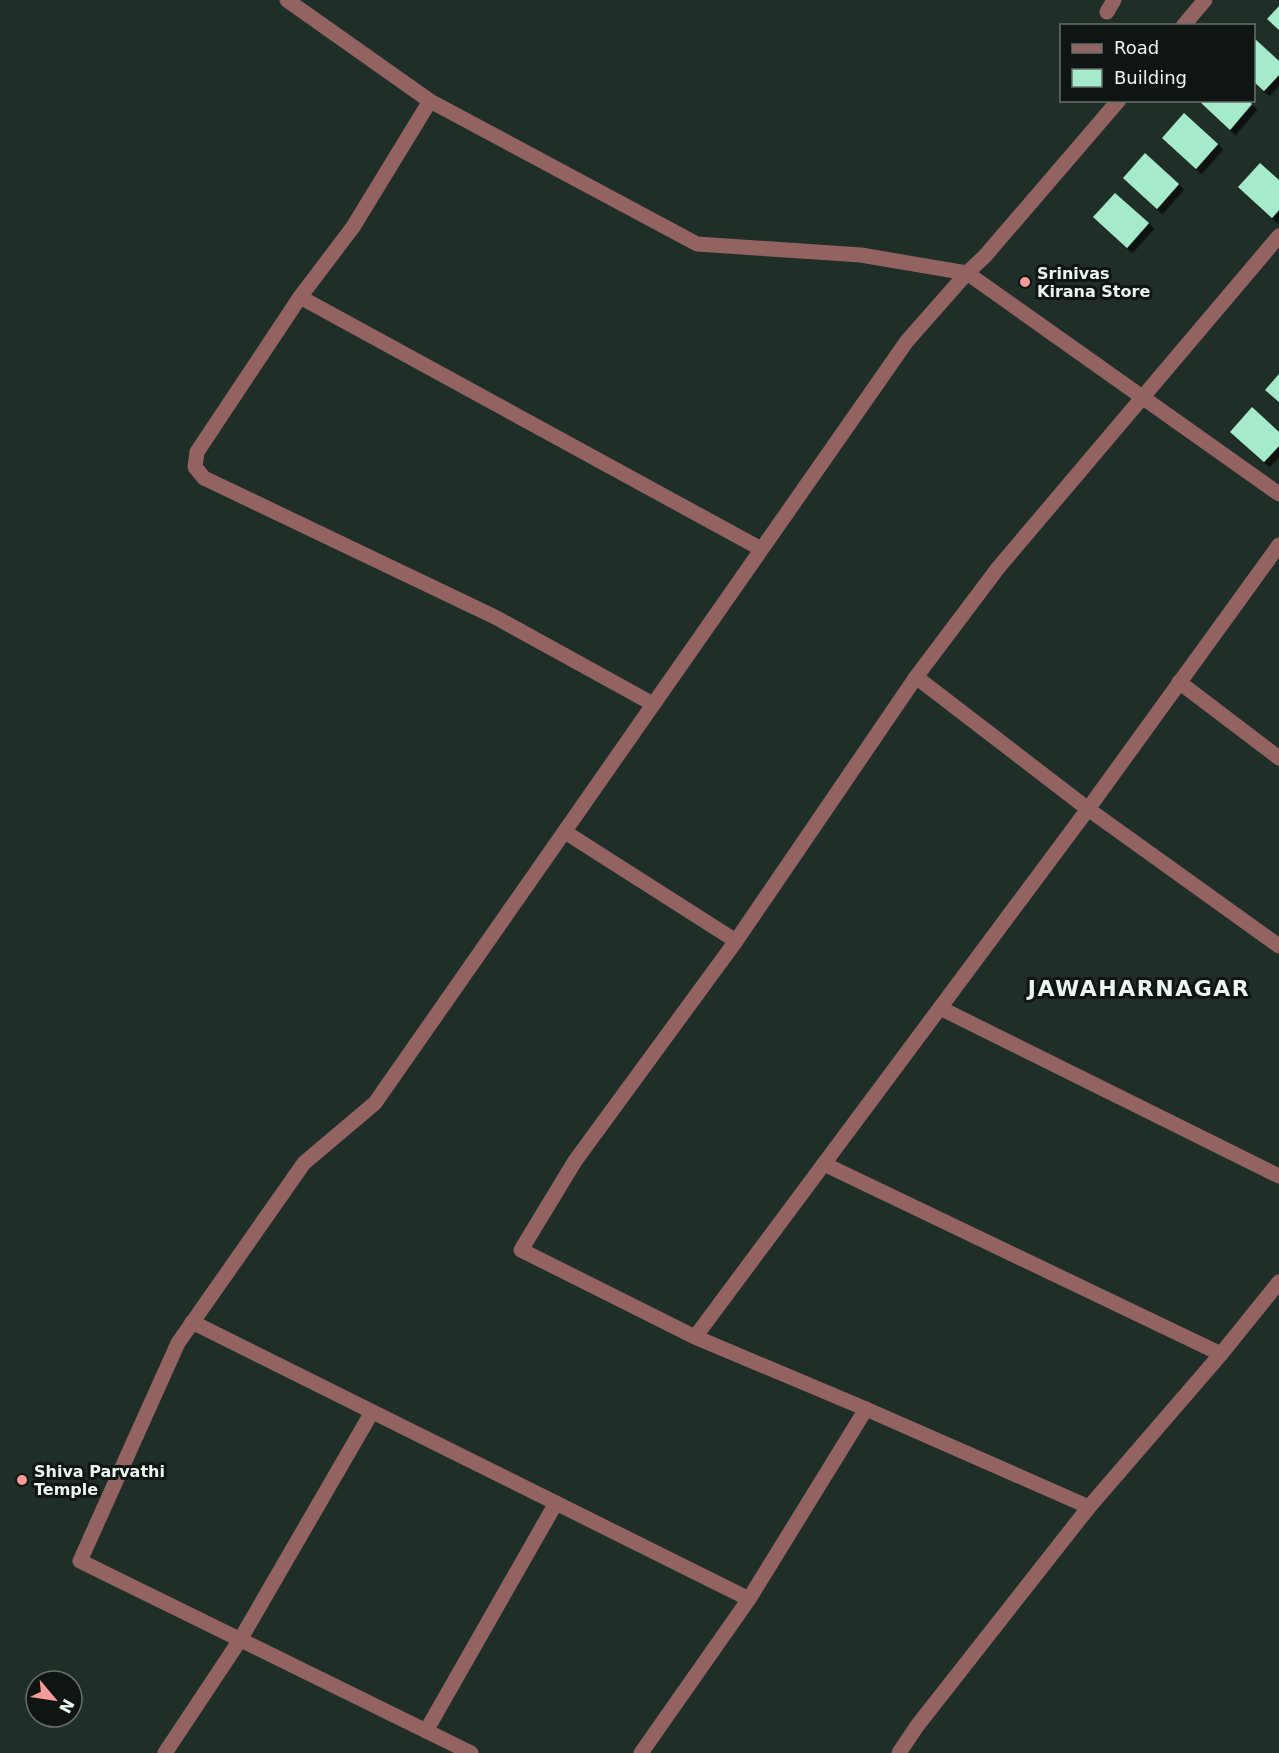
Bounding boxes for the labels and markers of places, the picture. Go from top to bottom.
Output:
place label: Srinivas Kirana Store [1037,264,1150,301]
marker: Srinivas Kirana Store [1018,275,1032,289]
place label: Shiva Parvathi Temple [34,1462,165,1499]
marker: Shiva Parvathi Temple [15,1473,29,1487]

